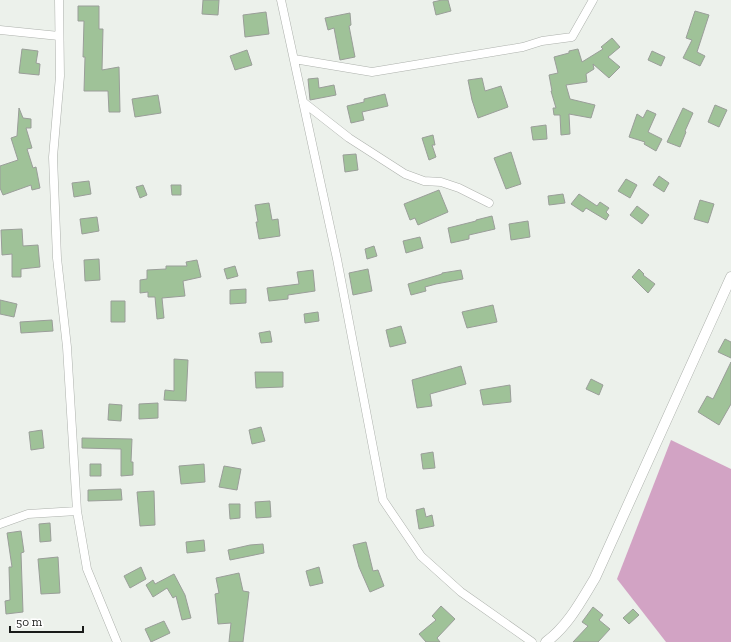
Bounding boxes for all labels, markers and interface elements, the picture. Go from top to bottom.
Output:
scale bar [10,608,83,634]
text: 50 m [16,615,43,629]

